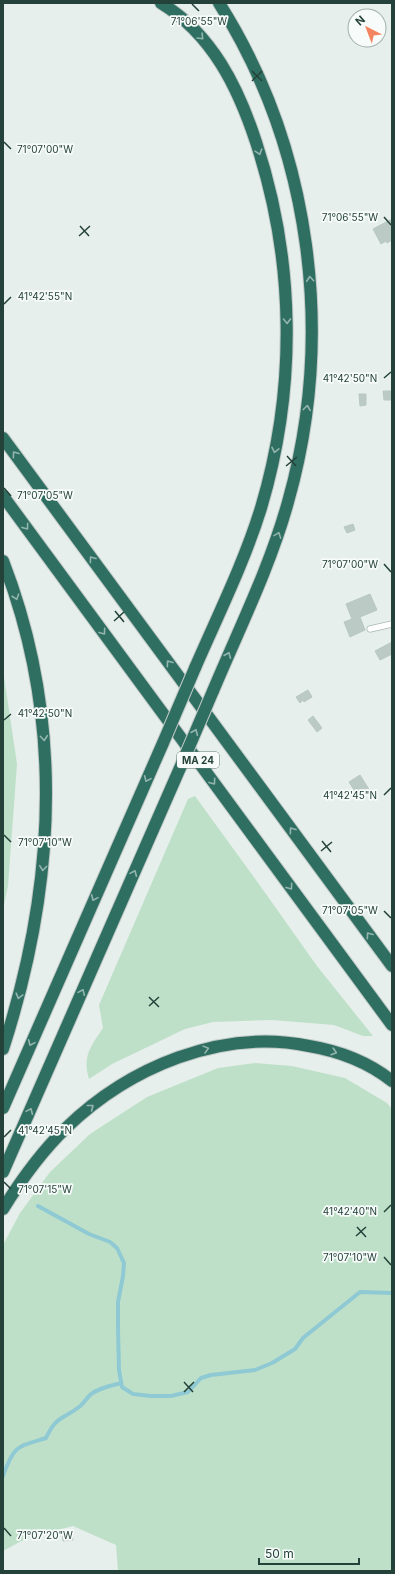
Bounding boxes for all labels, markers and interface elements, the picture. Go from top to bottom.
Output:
north arrow [347,8,387,48]
text: N [353,13,368,29]
text: 71°06'55"W [171,15,227,27]
one-way arrow [196,32,204,40]
text: 71°07'00"W [17,143,73,155]
one-way arrow [255,148,263,155]
text: 71°06'55"W [322,211,378,223]
one-way arrow [306,276,315,282]
text: 41°42'55"N [18,290,72,302]
one-way arrow [283,318,291,324]
text: 41°42'50"N [323,372,377,384]
one-way arrow [303,405,312,412]
one-way arrow [272,447,280,453]
one-way arrow [12,451,20,458]
text: 71°07'05"W [17,489,73,501]
one-way arrow [21,523,28,530]
one-way arrow [273,531,281,538]
one-way arrow [90,556,97,563]
text: 71°07'00"W [322,558,378,570]
one-way arrow [11,594,20,601]
one-way arrow [98,628,106,635]
one-way arrow [223,651,231,659]
one-way arrow [167,661,174,668]
text: 41°42'50"N [18,707,72,719]
one-way arrow [191,728,199,735]
one-way arrow [39,735,48,741]
road number: MA 24 [177,752,219,768]
one-way arrow [144,775,152,782]
one-way arrow [209,777,216,784]
text: 41°42'45"N [323,789,377,801]
one-way arrow [289,827,297,834]
text: 71°07'10"W [18,836,72,848]
one-way arrow [39,865,48,871]
one-way arrow [129,869,137,877]
one-way arrow [286,882,293,889]
one-way arrow [91,894,99,901]
text: 71°07'05"W [322,904,378,916]
one-way arrow [367,932,374,939]
one-way arrow [77,989,85,996]
one-way arrow [15,992,24,999]
one-way arrow [28,1038,36,1046]
one-way arrow [202,1045,209,1054]
one-way arrow [331,1047,338,1056]
one-way arrow [86,1105,93,1112]
one-way arrow [25,1108,33,1115]
text: 41°42'45"N [18,1124,72,1136]
text: 71°07'15"W [18,1183,72,1195]
text: 41°42'40"N [323,1205,377,1217]
text: 71°07'10"W [323,1251,377,1263]
text: 71°07'20"W [17,1529,73,1541]
scale bar [259,1540,359,1566]
text: 50 m [265,1546,294,1561]

